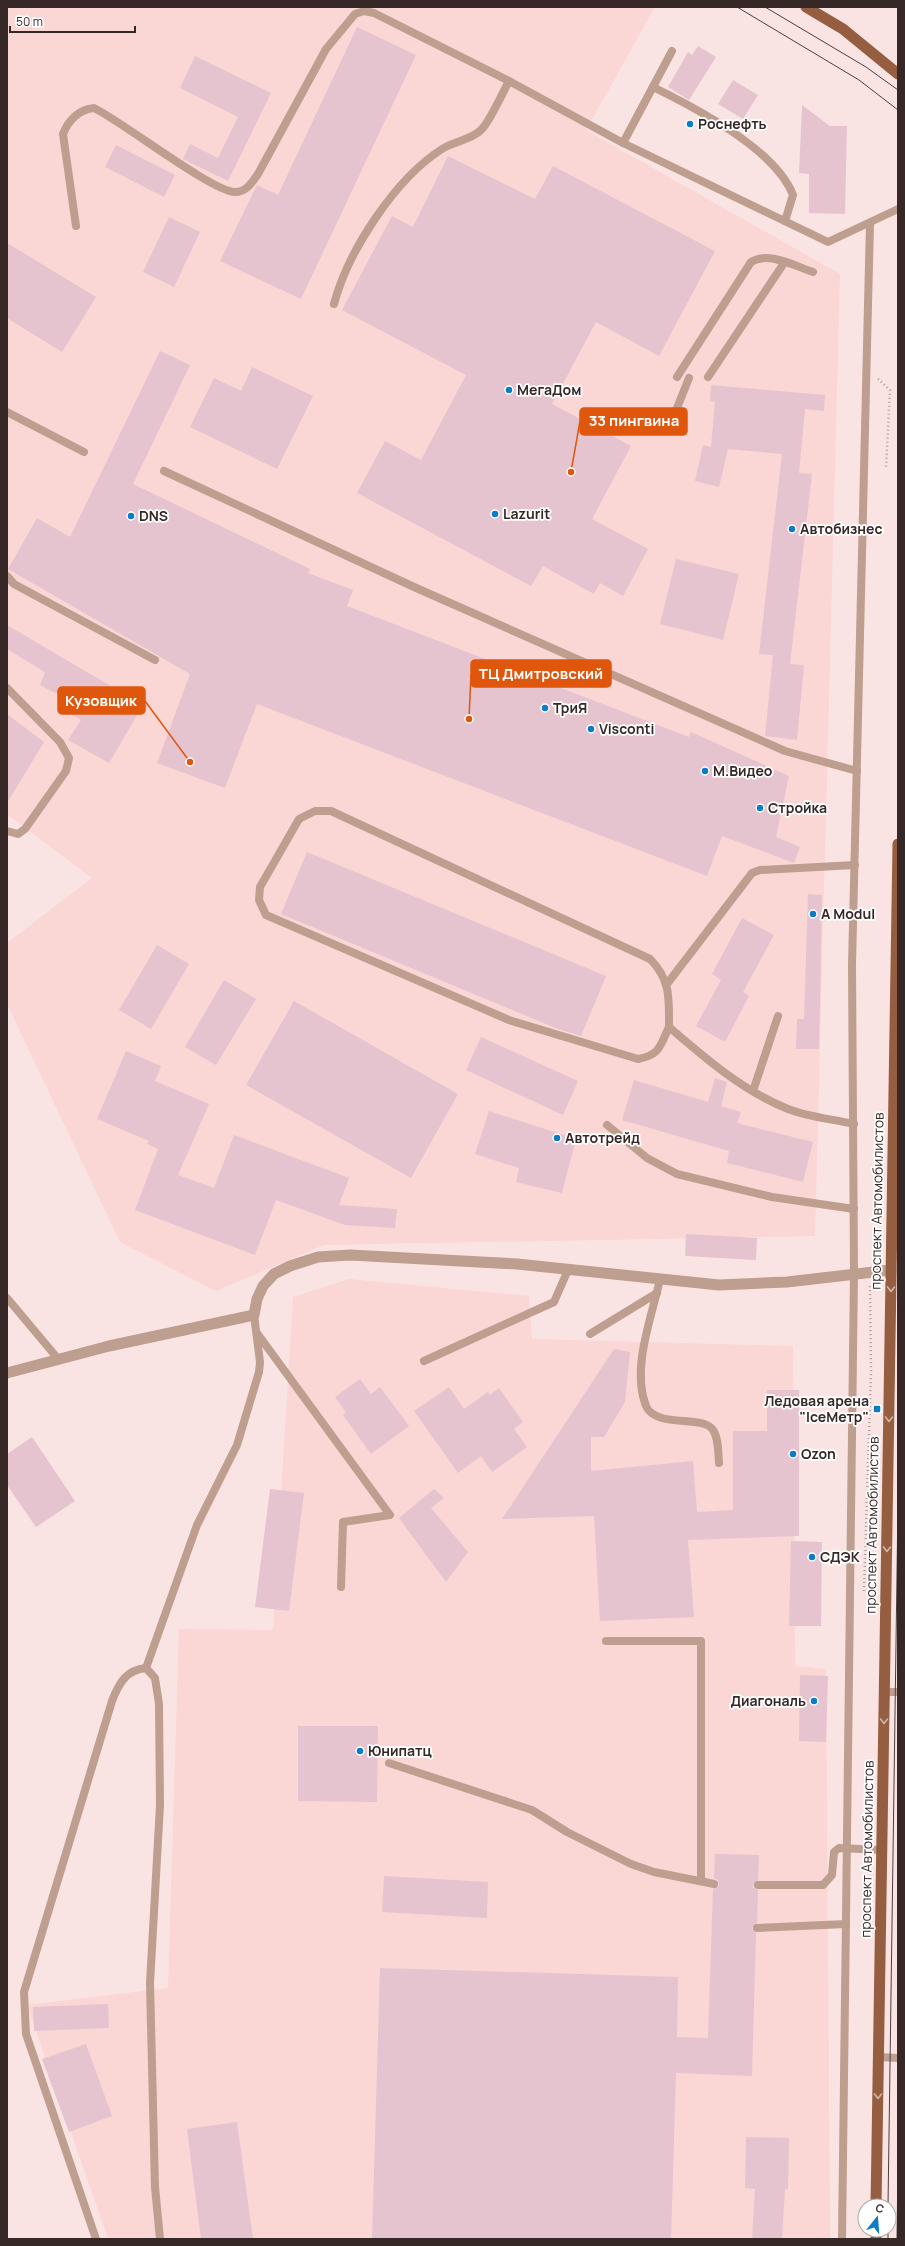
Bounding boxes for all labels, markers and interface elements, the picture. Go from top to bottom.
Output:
scale bar [10,8,135,34]
text: 50 m [16,13,43,30]
place label: Роснефть [698,114,767,133]
marker: Роснефть [685,119,695,129]
place label: МегаДом [517,380,581,399]
marker: МегаДом [504,385,514,395]
callout: 33 пингвина [580,408,687,435]
text: 33 пингвина [589,410,679,431]
place label: Lazurit [503,504,550,523]
place label: DNS [139,506,168,525]
marker: Lazurit [490,509,500,519]
marker: DNS [126,511,136,521]
place label: Автобизнес [800,519,883,538]
marker: Автобизнес [787,524,797,534]
callout: ТЦ Дмитровский [471,660,611,687]
text: ТЦ Дмитровский [479,663,603,684]
callout: Кузовщик [58,687,145,714]
text: Кузовщик [65,690,138,711]
place label: ТриЯ [553,698,587,717]
marker: ТриЯ [540,703,550,713]
place label: Visconti [599,719,654,738]
marker: Visconti [586,724,596,734]
place label: М.Видео [713,761,773,780]
marker: М.Видео [700,766,710,776]
place label: Стройка [768,798,827,817]
marker: Стройка [755,803,765,813]
place label: A Modul [821,904,875,923]
marker: A Modul [808,909,818,919]
street label: проспект Автомобилистов [865,1112,888,1290]
place label: Автотрейд [565,1128,640,1147]
marker: Автотрейд [552,1133,562,1143]
one-way arrow [887,1286,895,1292]
place label: Ледовая арена "IceМетр" [764,1391,869,1426]
marker: Ледовая арена "IceМетр" [872,1404,882,1414]
one-way arrow [885,1416,893,1422]
street label: проспект Автомобилистов [860,1436,883,1614]
place label: Ozon [801,1444,836,1463]
marker: Ozon [788,1449,798,1459]
one-way arrow [883,1546,891,1552]
place label: СДЭК [820,1547,861,1566]
marker: СДЭК [807,1552,817,1562]
place label: Диагональ [730,1691,806,1710]
marker: Диагональ [809,1696,819,1706]
one-way arrow [880,1718,888,1724]
place label: Юнипатц [368,1741,432,1760]
marker: Юнипатц [355,1746,365,1756]
street label: проспект Автомобилистов [855,1760,878,1938]
one-way arrow [874,2093,882,2099]
north arrow [857,2198,897,2238]
text: С [874,2200,886,2216]

